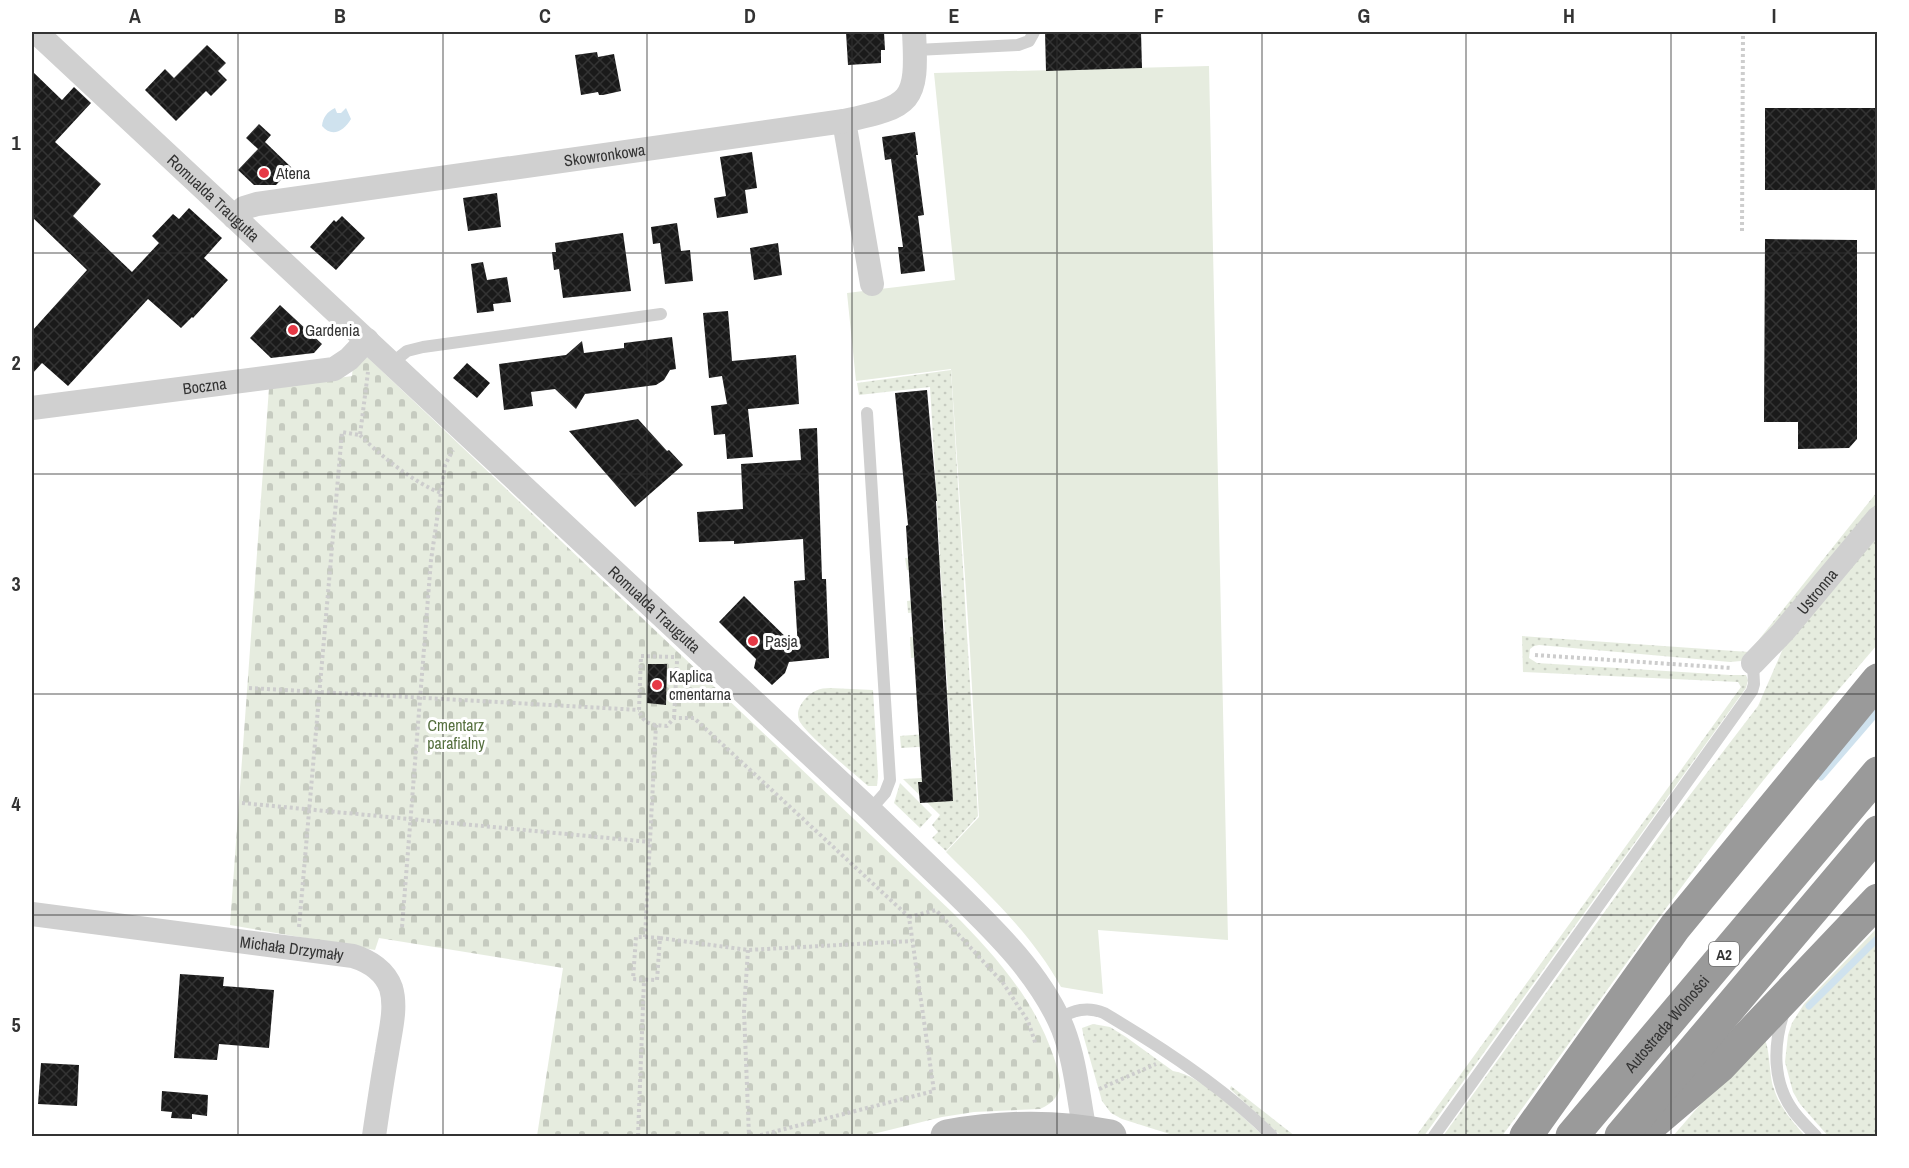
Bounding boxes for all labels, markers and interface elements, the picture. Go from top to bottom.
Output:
text: A [129,2,141,29]
text: B [334,2,346,29]
text: C [539,2,551,29]
text: D [744,2,756,29]
text: E [949,2,960,29]
text: F [1154,2,1164,29]
text: G [1358,2,1370,29]
text: H [1563,2,1575,29]
text: I [1772,2,1776,29]
text: 1 [11,129,21,156]
street label: Skowronkowa [562,138,647,171]
street label: Romualda Traugutta [163,149,265,247]
place label: Atena [275,162,311,184]
marker: Atena [257,166,271,180]
place label: Gardenia [305,319,360,341]
marker: Gardenia [286,323,300,337]
text: 2 [11,349,21,376]
street label: Boczna [181,372,228,399]
street label: Romualda Traugutta [604,560,706,658]
street label: Ustronna [1791,563,1843,619]
text: 3 [11,570,21,597]
place label: Pasja [765,630,799,652]
marker: Pasja [746,634,760,648]
place label: Kaplica cmentarna [669,665,732,705]
marker: Kaplica cmentarna [650,678,664,692]
park label: Cmentarz parafialny [427,714,485,754]
text: 4 [11,790,21,817]
street label: Michała Drzymały [239,930,345,966]
road number: A2 [1709,942,1739,966]
street label: Autostrada Wolności [1619,970,1714,1078]
text: 5 [11,1011,21,1038]

